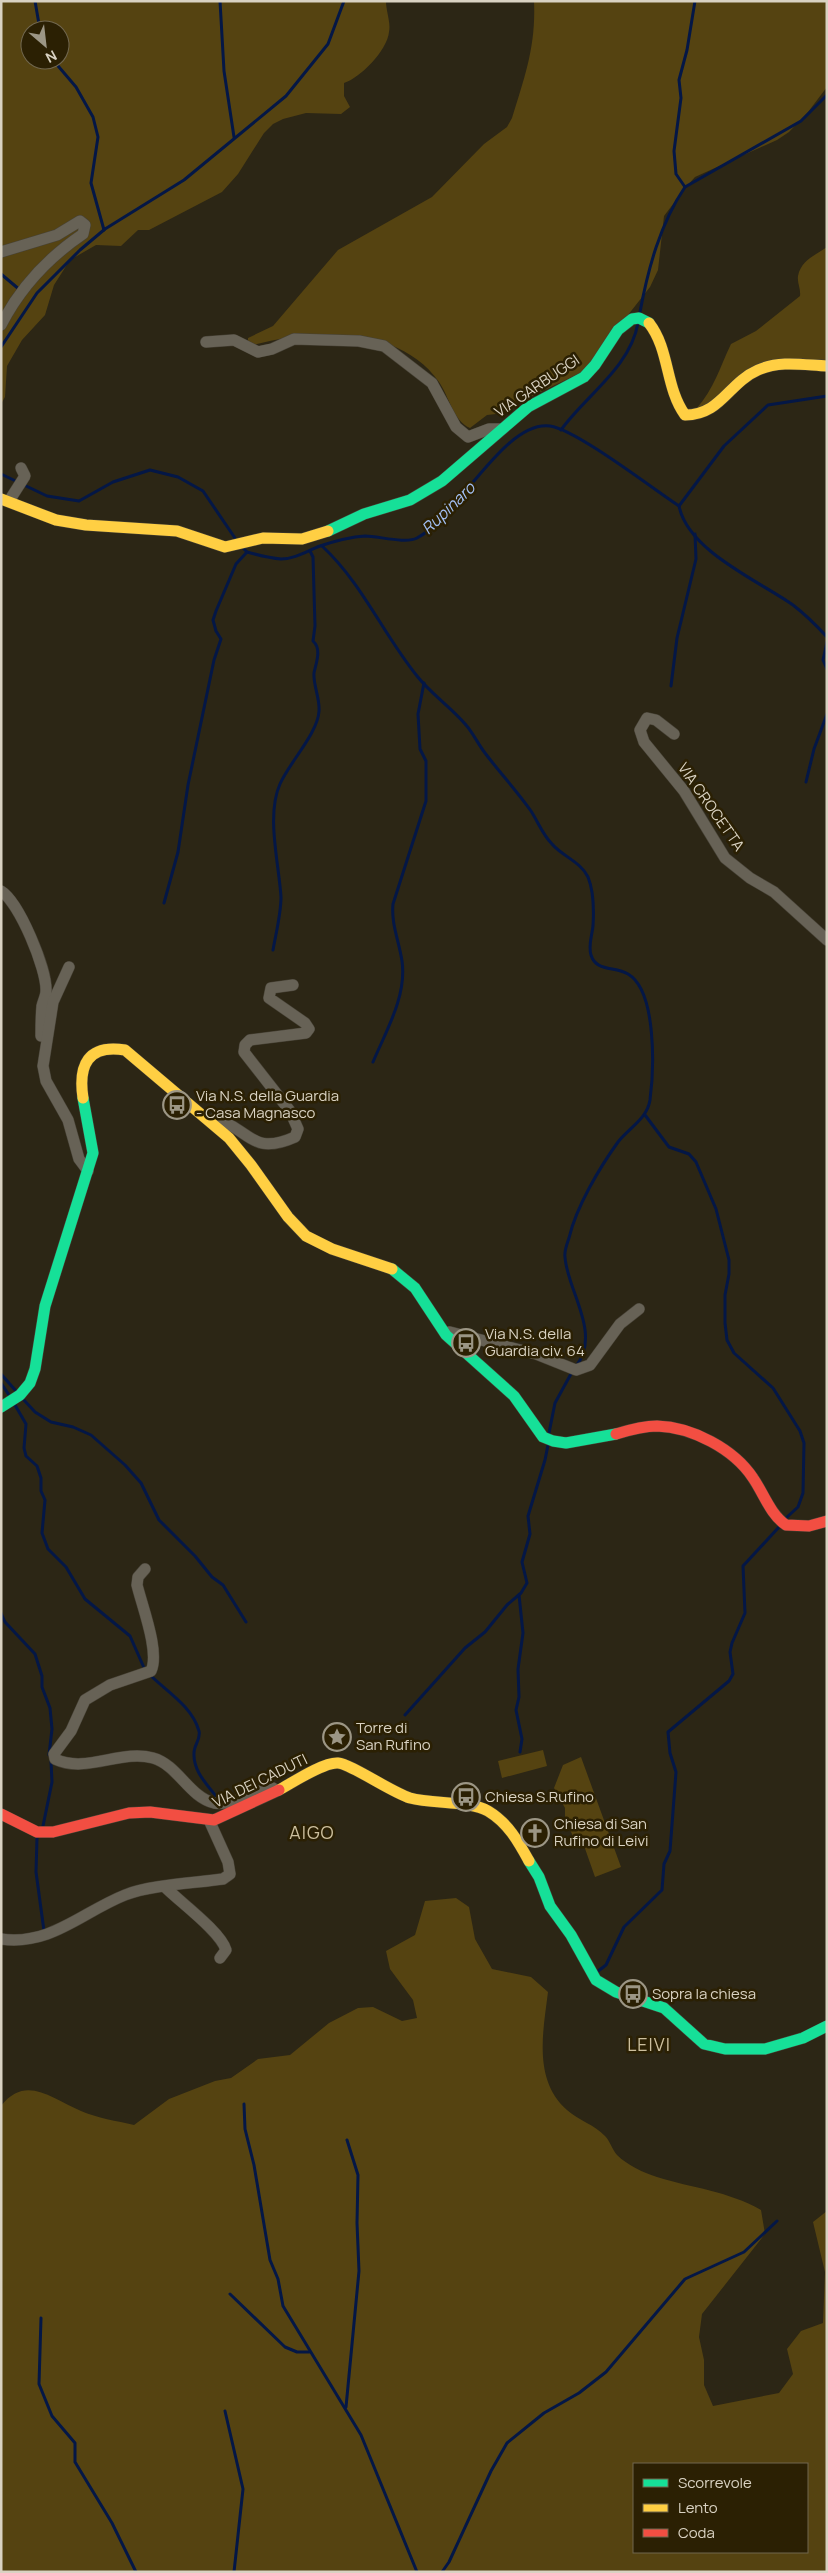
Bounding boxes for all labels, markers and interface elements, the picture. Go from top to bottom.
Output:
north arrow [20,20,70,70]
text: N [42,46,60,68]
street label: VIA GARBUGGI [490,349,583,422]
water label: Rupinaro [417,476,481,539]
street label: VIA CROCETTA [673,758,750,855]
place label: Via N.S. della Guardia - Casa Magnasco [196,1085,339,1123]
bus stop icon: Via N.S. della Guardia - Casa Magnasco [162,1090,192,1120]
place label: Via N.S. della Guardia civ. 64 [485,1323,585,1361]
bus stop icon: Via N.S. della Guardia civ. 64 [451,1328,481,1358]
place label: Torre di San Rufino [356,1717,431,1755]
place icon: Torre di San Rufino [322,1722,352,1752]
street label: VIA DEI CADUTI [209,1748,311,1813]
bus stop icon: Chiesa S.Rufino [451,1782,481,1812]
place label: Chiesa S.Rufino [485,1786,594,1807]
place label: Chiesa di San Rufino di Leivi [554,1813,649,1851]
church icon: Chiesa di San Rufino di Leivi [520,1818,550,1848]
district label: AIGO [289,1820,335,1844]
bus stop icon: Sopra la chiesa [618,1979,648,2009]
place label: Sopra la chiesa [652,1983,756,2004]
district label: LEIVI [627,2032,671,2056]
legend [633,2463,808,2553]
text: Scorrevole [678,2472,752,2493]
text: Lento [678,2497,718,2518]
text: Coda [678,2522,715,2543]

